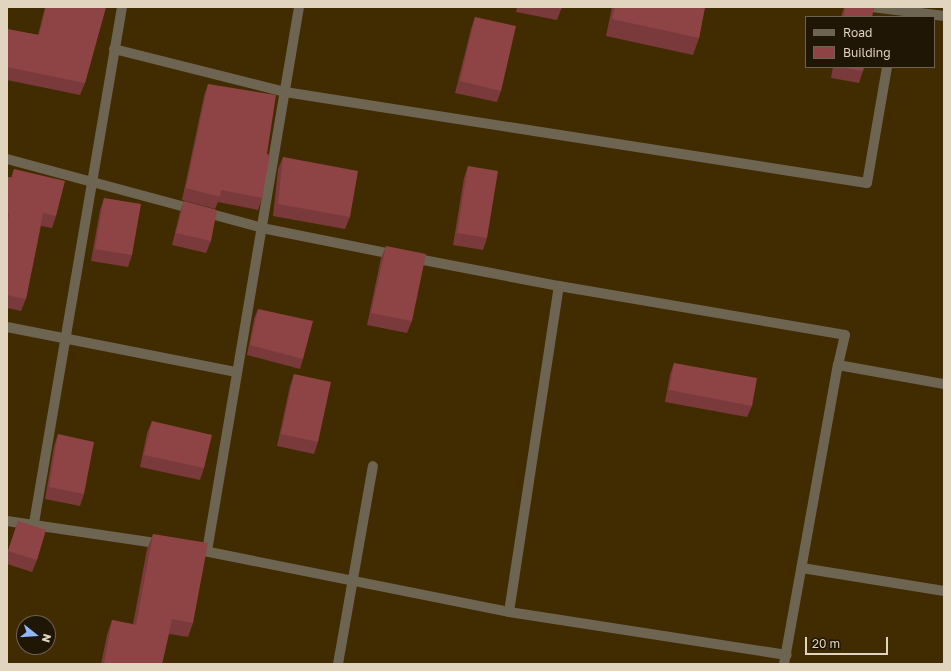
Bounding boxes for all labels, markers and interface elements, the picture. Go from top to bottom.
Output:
legend [805,16,935,68]
text: Road [843,25,872,40]
text: Building [843,45,891,60]
north arrow [16,615,56,655]
scale bar [807,629,890,655]
text: N [40,632,54,644]
text: 20 m [812,636,840,651]

